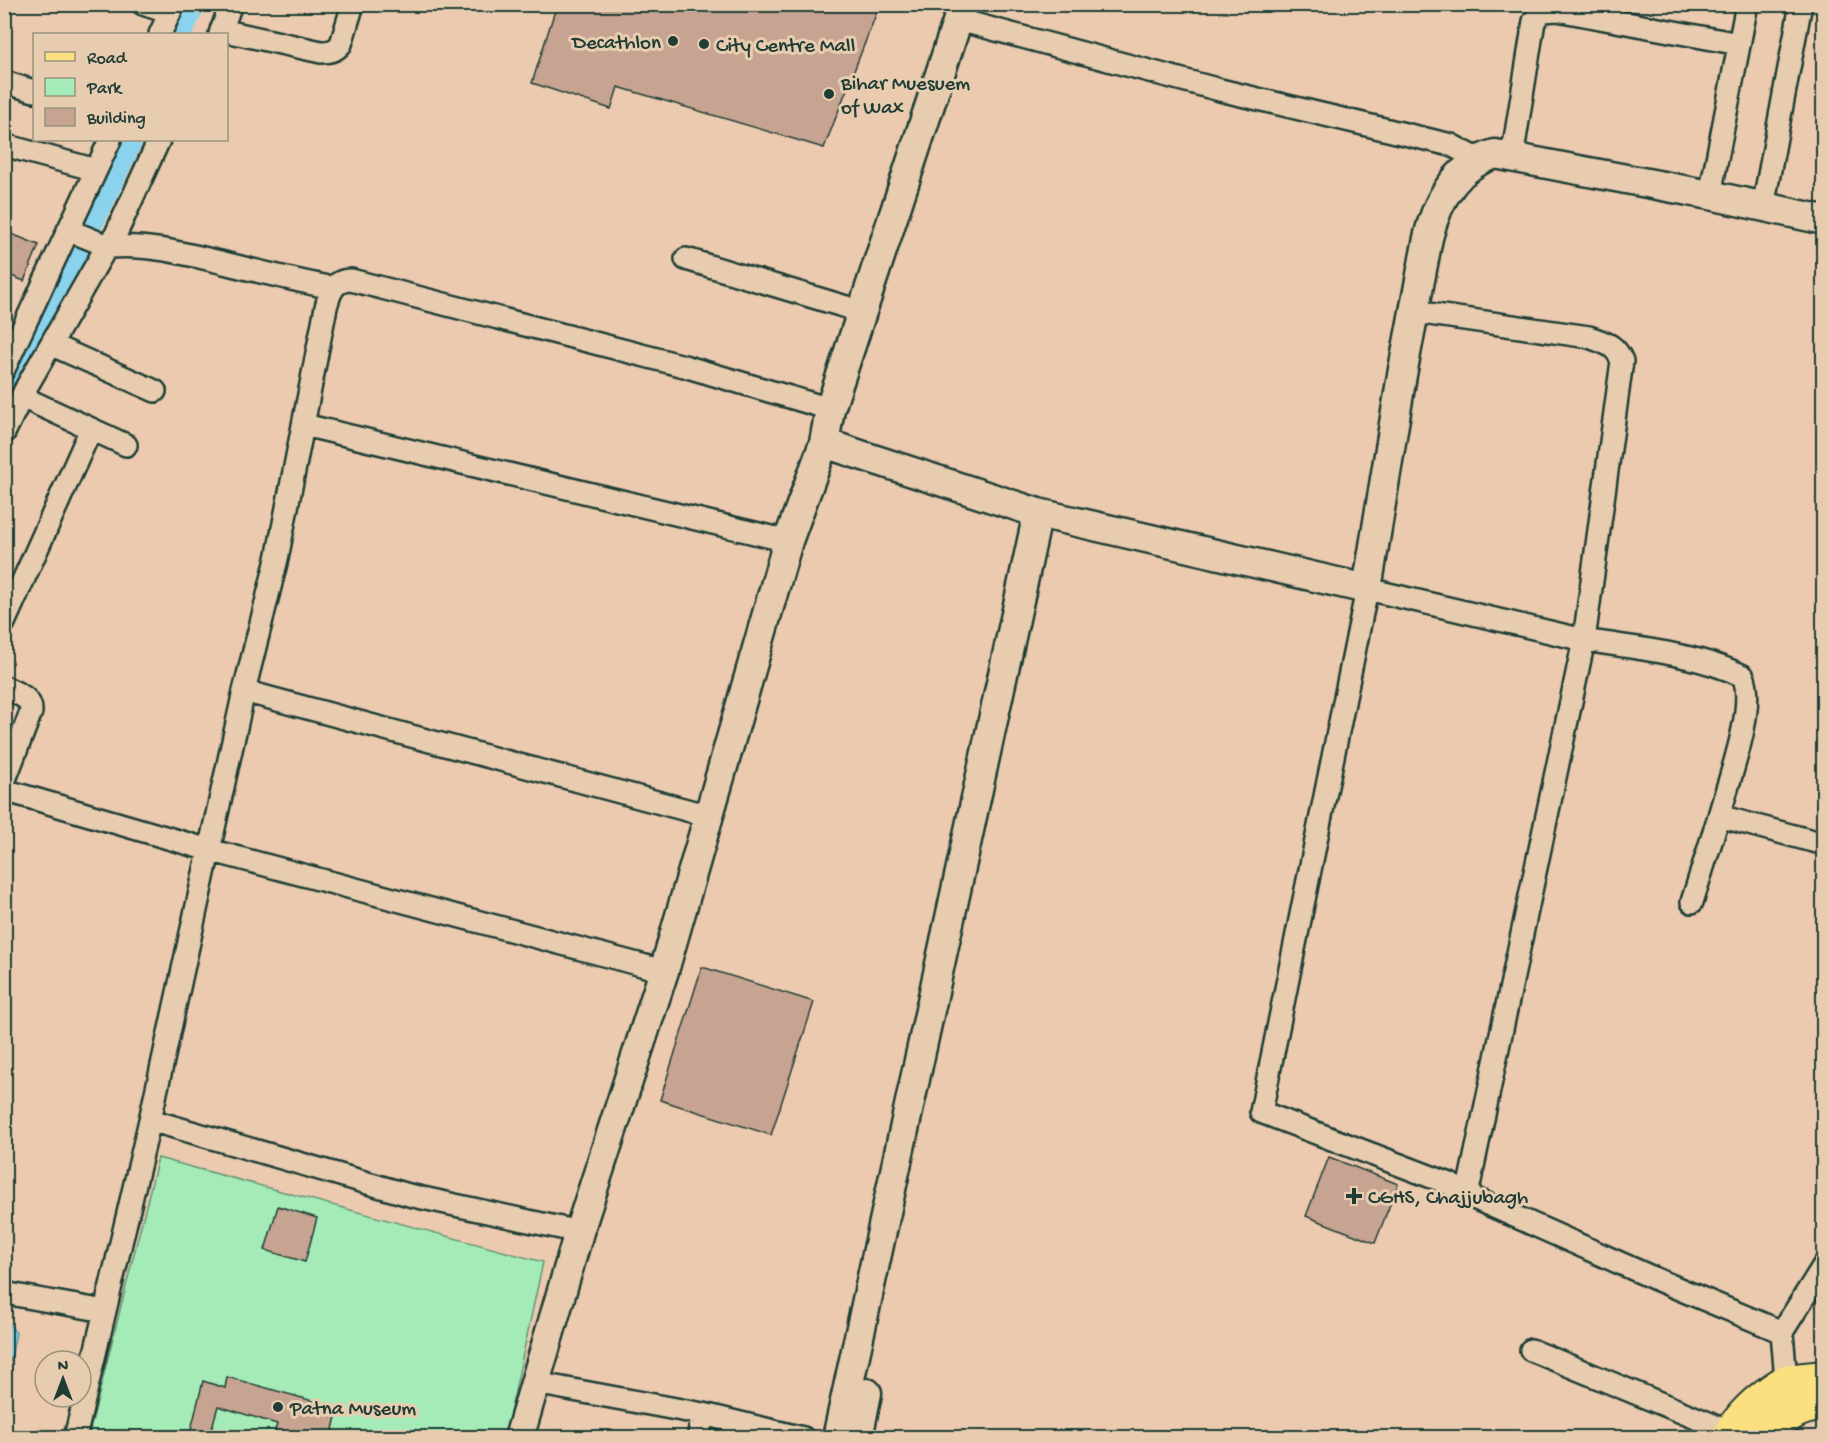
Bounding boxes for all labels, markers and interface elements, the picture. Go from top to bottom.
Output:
place label: Decathlon [570,32,661,57]
legend [33,33,228,141]
marker: Decathlon [666,34,680,48]
place label: City Centre Mall [716,35,855,60]
marker: City Centre Mall [697,37,711,51]
text: Road [87,49,128,70]
place label: Bihar Muesuem of Wax [840,73,970,122]
text: Park [86,79,123,100]
marker: Bihar Muesuem of Wax [822,87,836,101]
text: Building [86,109,146,130]
marker: CGHS, Chajjubagh [1345,1187,1363,1205]
place label: CGHS, Chajjubagh [1368,1187,1528,1212]
north arrow [33,1349,93,1409]
text: N [58,1358,69,1377]
place label: Patna Museum [289,1398,416,1423]
marker: Patna Museum [271,1400,285,1414]

